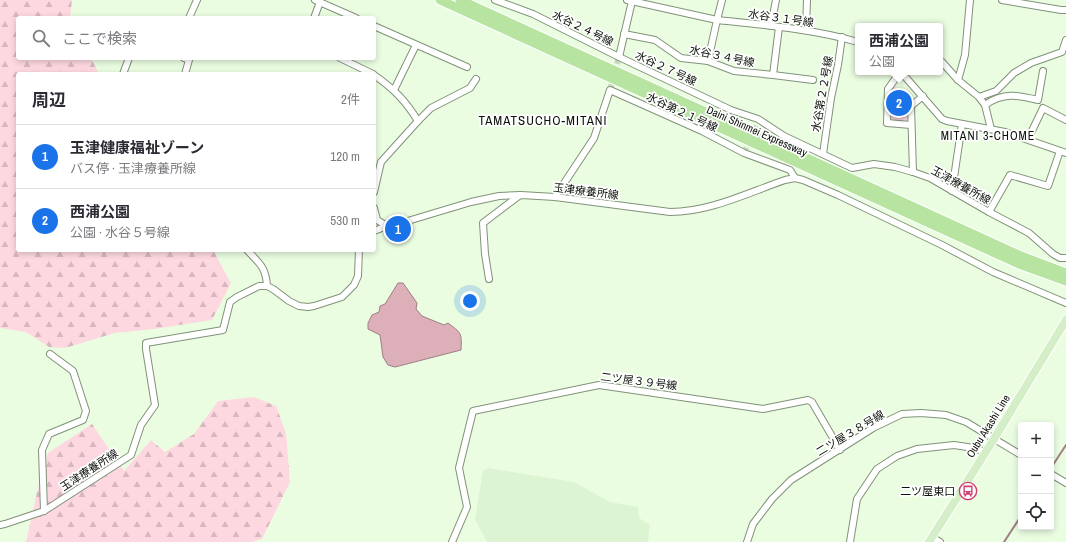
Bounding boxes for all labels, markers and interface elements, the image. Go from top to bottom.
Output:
street label: 水谷３１号線 [747,6,815,30]
street label: 水谷２４号線 [550,7,616,49]
search box [16,16,376,60]
popup [855,23,943,75]
icon: search [30,27,52,49]
text: ここで検索 [62,28,137,49]
text: 西浦公園 [869,30,929,51]
street label: 水谷３４号線 [688,42,756,70]
street label: 水谷２７号線 [633,48,699,88]
text: 公園 [869,53,895,70]
street label: 水谷第２２号線 [808,55,836,133]
text: 周辺 [32,88,66,111]
pin: 2 [886,88,912,118]
street label: 水谷第２１号線 [644,89,720,135]
text: 2件 [341,91,360,108]
street label: Daini Shinmei Expressway [704,102,810,160]
district label: TAMATSUCHO-MITANI [479,112,607,129]
district label: MITANI 3-CHOME [941,128,1035,144]
text: 玉津健康福祉ゾーン [70,137,204,158]
text: 1 [42,148,48,165]
text: 120 m [330,148,360,165]
text: バス停 · 玉津療養所線 [70,160,196,177]
street label: 玉津療養所線 [929,163,993,207]
street label: 玉津療養所線 [552,180,620,202]
text: 西浦公園 [70,201,130,222]
text: 2 [42,212,48,229]
text: 530 m [330,212,360,229]
pin: 1 [385,214,411,244]
text: 公園 · 水谷５号線 [70,224,170,241]
your location [460,291,480,311]
street label: 二ツ屋３９号線 [600,369,678,393]
street label: Oubu Akashi Line [963,392,1013,460]
street label: 二ツ屋３８号線 [813,407,887,459]
map controls [1018,422,1054,530]
button: + [1018,422,1054,458]
street label: 玉津療養所線 [58,446,120,494]
button: − [1018,458,1054,494]
bus stop icon: 二ツ屋東口 [958,481,978,501]
place label: 二ツ屋東口 [900,484,955,498]
button: locate [1018,494,1054,530]

